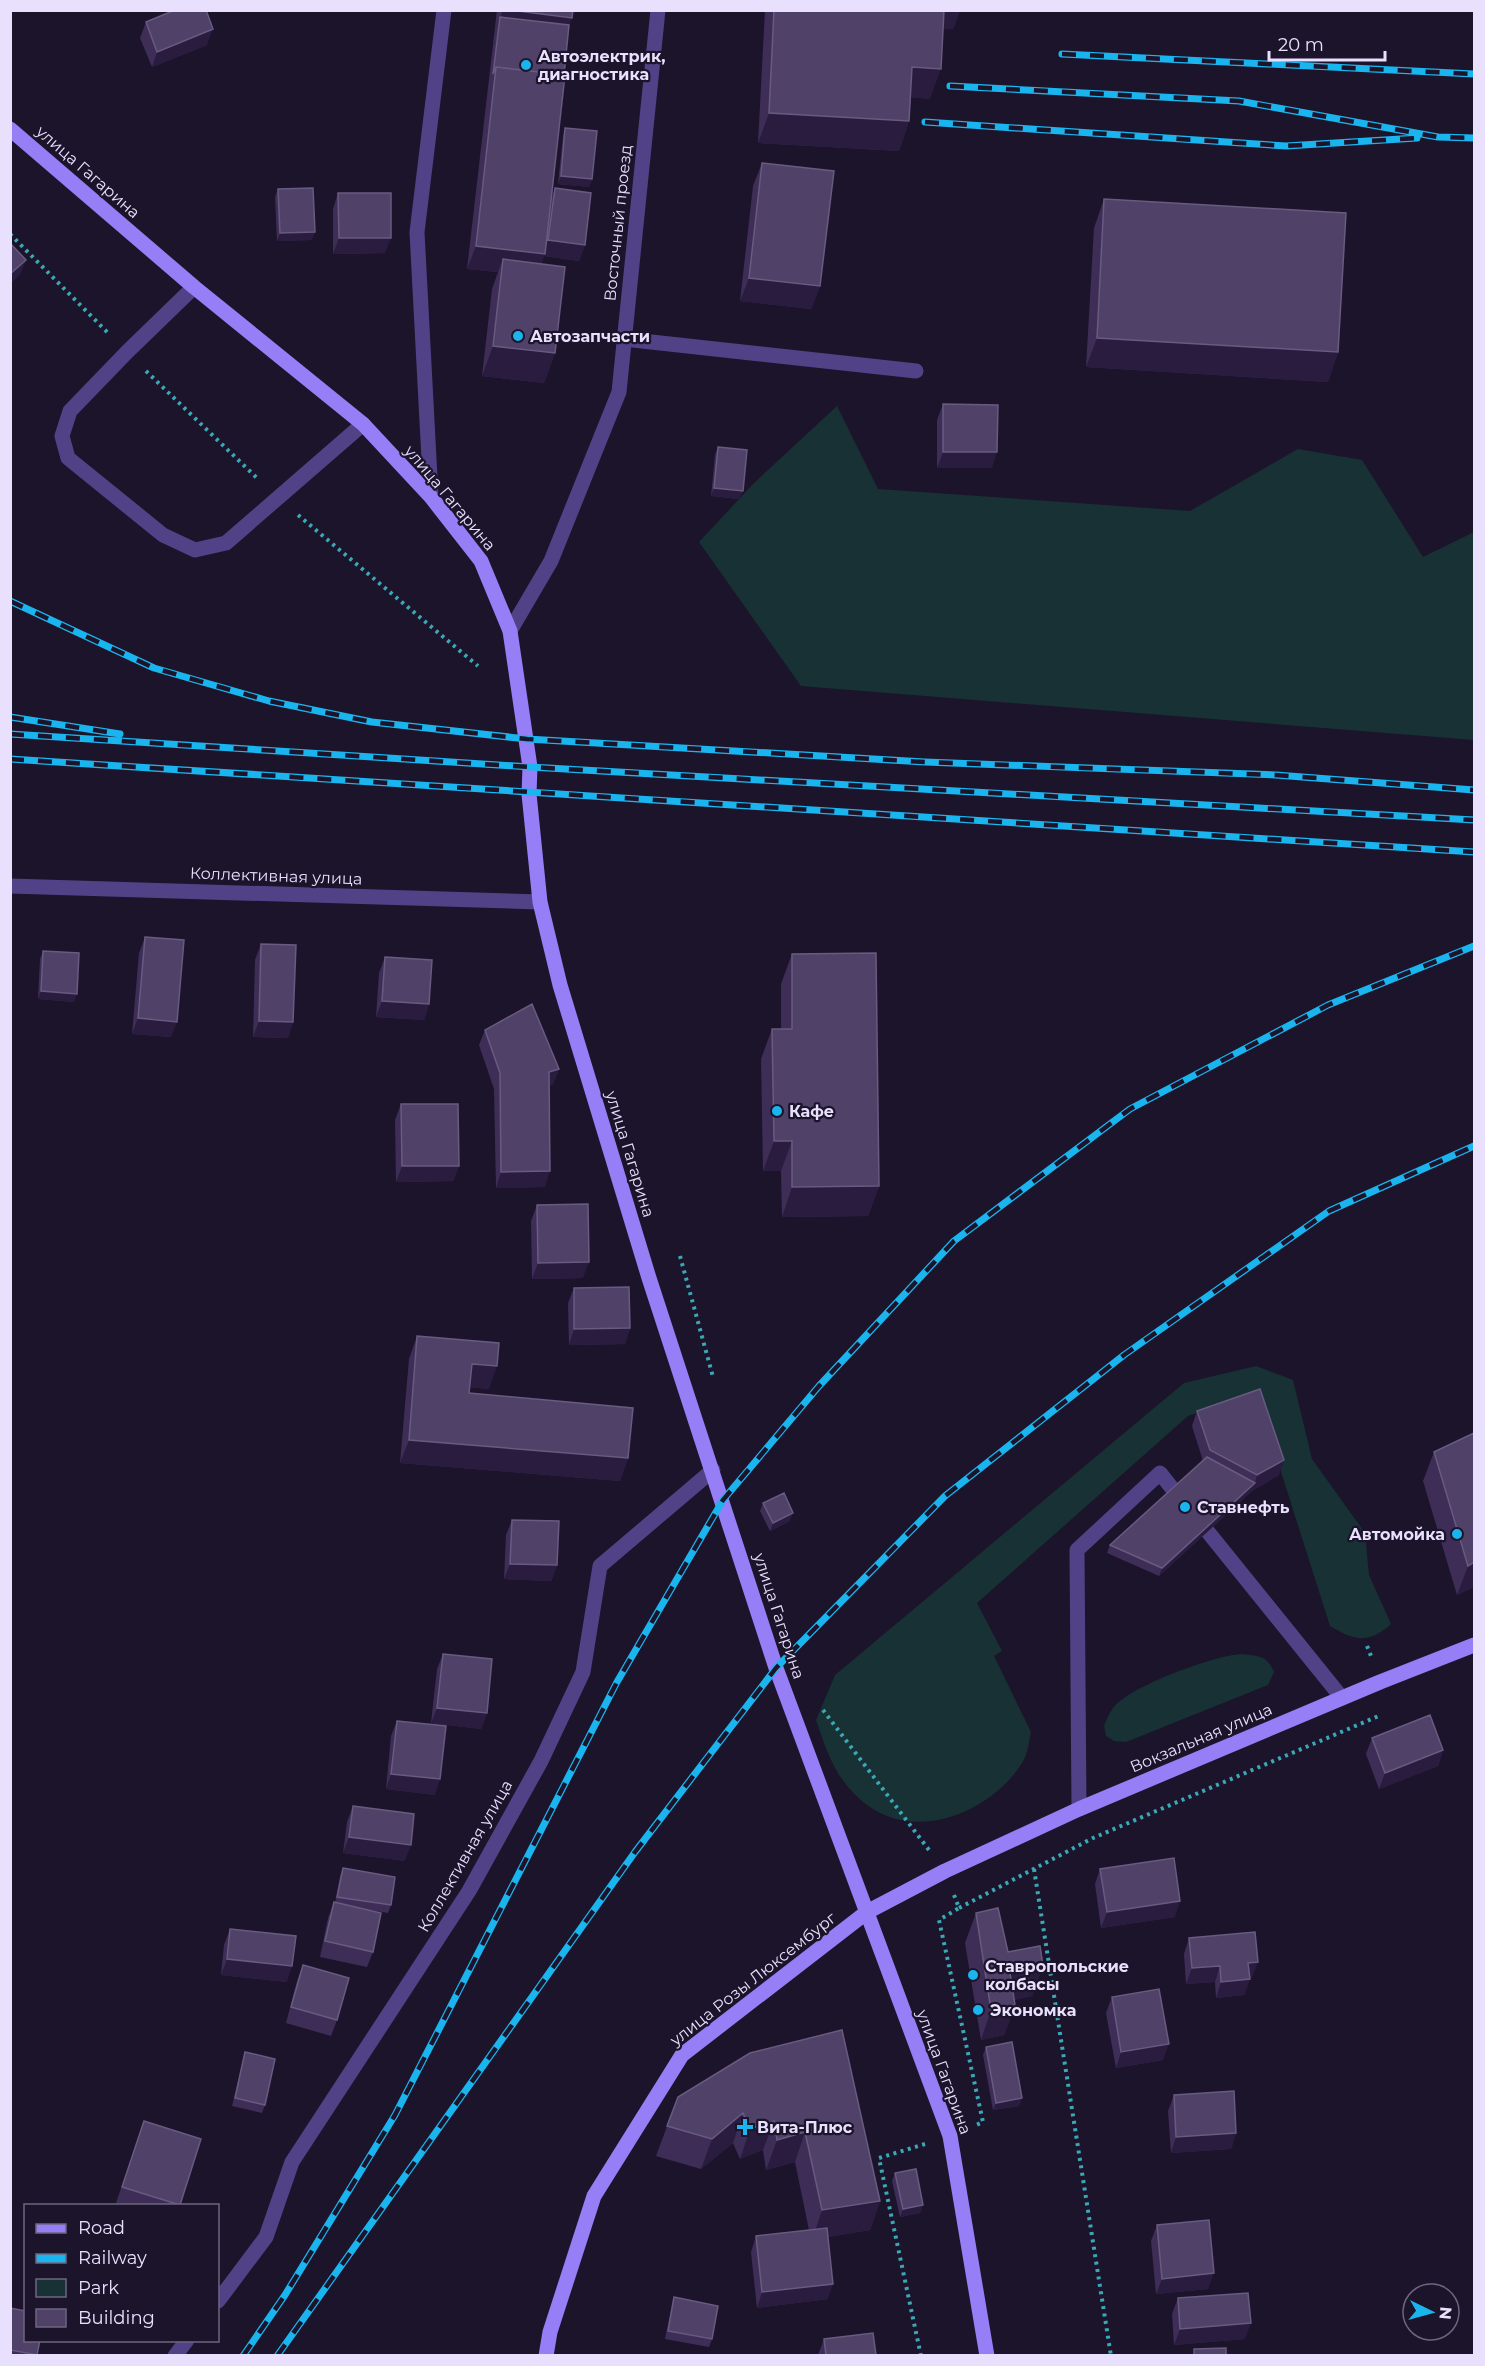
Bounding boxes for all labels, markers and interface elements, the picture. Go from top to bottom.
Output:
scale bar [1269,24,1384,62]
text: 20 m [1278,34,1324,56]
place label: Автоэлектрик, диагностика [538,47,665,84]
marker: Автоэлектрик, диагностика [519,58,533,72]
street label: улица Гагарина [32,121,144,222]
street label: Восточный проезд [600,144,636,302]
place label: Автозапчасти [530,327,650,346]
marker: Автозапчасти [511,329,525,343]
street label: улица Гагарина [400,441,499,554]
street label: Коллективная улица [190,863,362,889]
street label: улица Гагарина [601,1088,658,1220]
place label: Кафе [789,1102,834,1121]
marker: Кафе [770,1104,784,1118]
place label: Ставнефть [1197,1498,1290,1517]
marker: Ставнефть [1178,1500,1192,1514]
place label: Автомойка [1349,1525,1445,1544]
marker: Автомойка [1450,1527,1464,1541]
street label: улица Гагарина [749,1550,808,1681]
street label: Вокзальная улица [1127,1699,1275,1777]
street label: Коллективная улица [414,1777,516,1935]
street label: улица Розы Люксембург [665,1908,840,2050]
place label: Ставропольские колбасы [985,1957,1129,1994]
marker: Ставропольские колбасы [966,1968,980,1982]
place label: Экономка [990,2001,1076,2020]
marker: Экономка [971,2003,985,2017]
street label: улица Гагарина [912,2006,975,2137]
place label: Вита-Плюс [757,2118,853,2137]
marker: Вита-Плюс [738,2120,752,2134]
legend [24,2204,219,2342]
text: Road [78,2217,125,2239]
text: Railway [78,2247,147,2269]
text: Park [78,2277,119,2299]
north arrow [1401,2282,1461,2342]
text: N [1435,2306,1455,2321]
text: Building [78,2307,155,2329]

